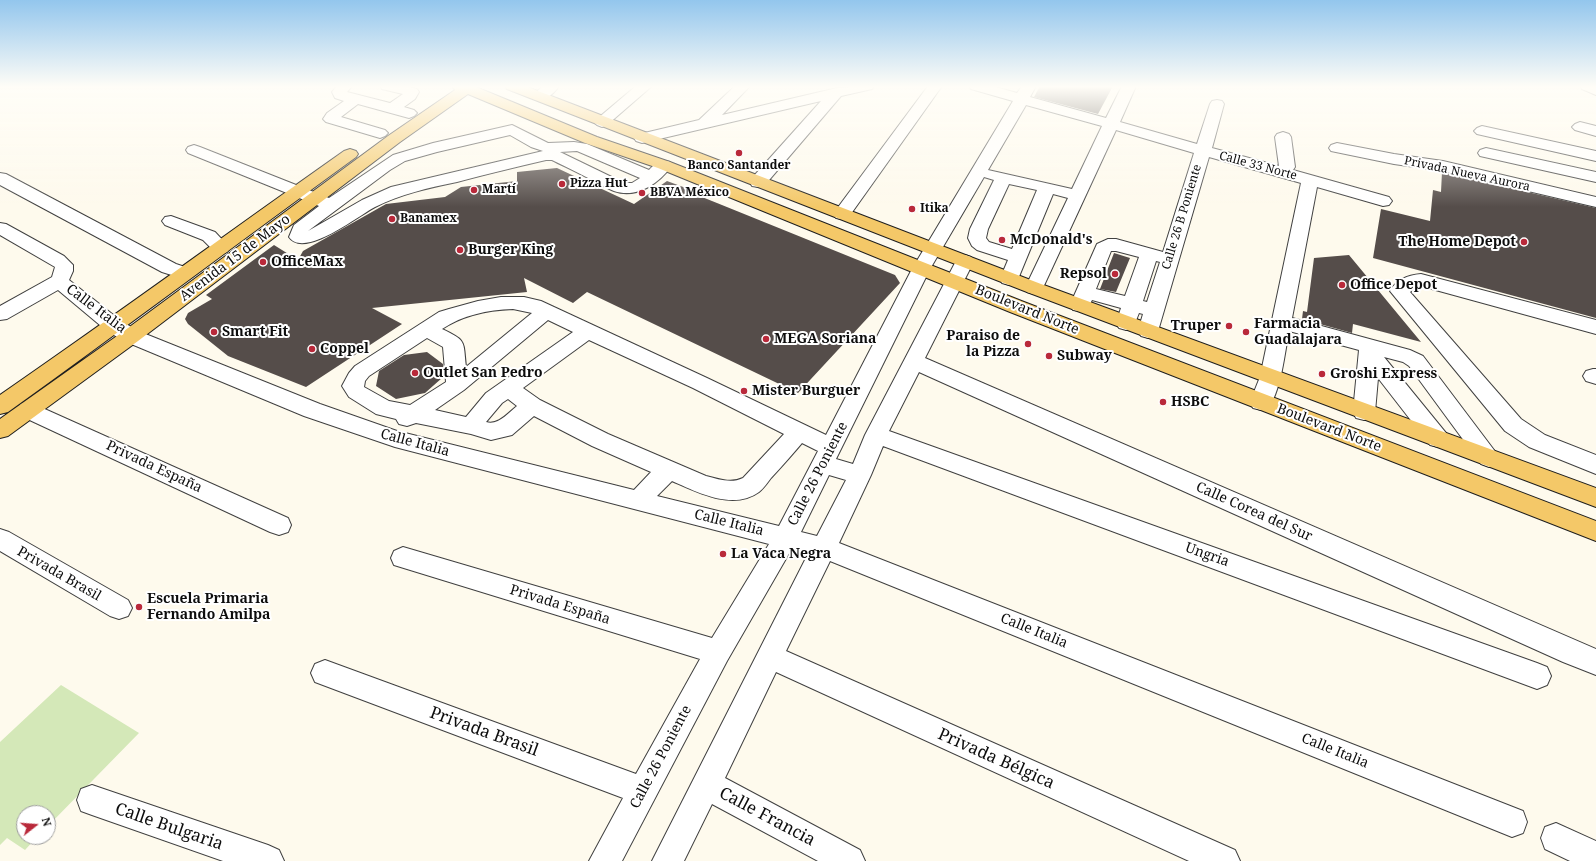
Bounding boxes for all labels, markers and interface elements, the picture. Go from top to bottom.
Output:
marker: Banco Santander [734,148,744,158]
street label: Calle 33 Norte [1217,149,1299,183]
street label: Privada Nueva Aurora [1403,154,1531,194]
place label: Banco Santander [687,159,791,173]
street label: Calle 26 B Poniente [1159,163,1205,271]
place label: Pizza Hut [570,177,628,191]
marker: Pizza Hut [557,179,567,189]
place label: Martí [482,183,516,197]
marker: Martí [469,185,479,195]
place label: BBVA México [650,186,729,200]
marker: BBVA México [637,188,647,198]
place label: Itika [920,202,949,216]
marker: Itika [907,204,917,214]
street label: Avenida 15 de Mayo [176,211,294,305]
place label: Banamex [400,212,457,226]
marker: Banamex [387,214,397,224]
place label: McDonald's [1010,232,1093,248]
place label: The Home Depot [1398,234,1516,250]
marker: McDonald's [997,235,1007,245]
marker: The Home Depot [1519,237,1529,247]
place label: Burger King [468,242,553,258]
marker: Burger King [455,245,465,255]
place label: OfficeMax [271,254,343,270]
marker: OfficeMax [258,257,268,267]
place label: Repsol [1060,266,1107,282]
marker: Repsol [1110,269,1120,279]
place label: Office Depot [1350,277,1437,293]
marker: Office Depot [1337,280,1347,290]
street label: Calle Italia [63,281,129,337]
street label: Boulevard Norte [973,282,1081,338]
place label: Farmacia Guadalajara [1254,316,1342,348]
place label: Truper [1171,318,1221,334]
marker: Truper [1224,321,1234,331]
place label: Smart Fit [222,324,288,340]
marker: Smart Fit [209,327,219,337]
marker: Farmacia Guadalajara [1241,327,1251,337]
place label: Paraiso de la Pizza [946,328,1020,360]
place label: MEGA Soriana [774,331,877,347]
marker: MEGA Soriana [761,334,771,344]
marker: Paraiso de la Pizza [1023,339,1033,349]
place label: Coppel [320,341,369,357]
marker: Coppel [307,344,317,354]
place label: Subway [1057,348,1112,364]
marker: Subway [1044,351,1054,361]
place label: Outlet San Pedro [423,365,543,381]
place label: Groshi Express [1330,366,1437,382]
marker: Outlet San Pedro [410,368,420,378]
marker: Groshi Express [1317,369,1327,379]
place label: Mister Burguer [752,383,860,399]
marker: Mister Burguer [739,386,749,396]
place label: HSBC [1171,394,1209,410]
marker: HSBC [1158,397,1168,407]
street label: Boulevard Norte [1274,400,1384,456]
street label: Calle 26 Poniente [785,419,851,529]
street label: Calle Italia [379,426,451,460]
street label: Privada España [103,437,205,497]
street label: Calle Corea del Sur [1193,479,1315,545]
street label: Calle Italia [693,506,765,540]
street label: Ungria [1183,539,1231,571]
street label: Privada Brasil [14,543,104,605]
place label: La Vaca Negra [731,546,831,562]
marker: La Vaca Negra [718,549,728,559]
street label: Privada España [508,582,612,628]
place label: Escuela Primaria Fernando Amilpa [147,591,270,624]
marker: Escuela Primaria Fernando Amilpa [134,602,144,612]
street label: Calle Italia [998,610,1070,652]
street label: Calle 26 Poniente [627,702,695,812]
street label: Privada Brasil [427,703,541,761]
street label: Privada Bélgica [934,724,1058,794]
street label: Calle Italia [1299,730,1371,772]
street label: Calle Francia [716,783,818,851]
street label: Calle Bulgaria [112,799,226,855]
north arrow [16,805,56,845]
text: N [39,815,55,828]

